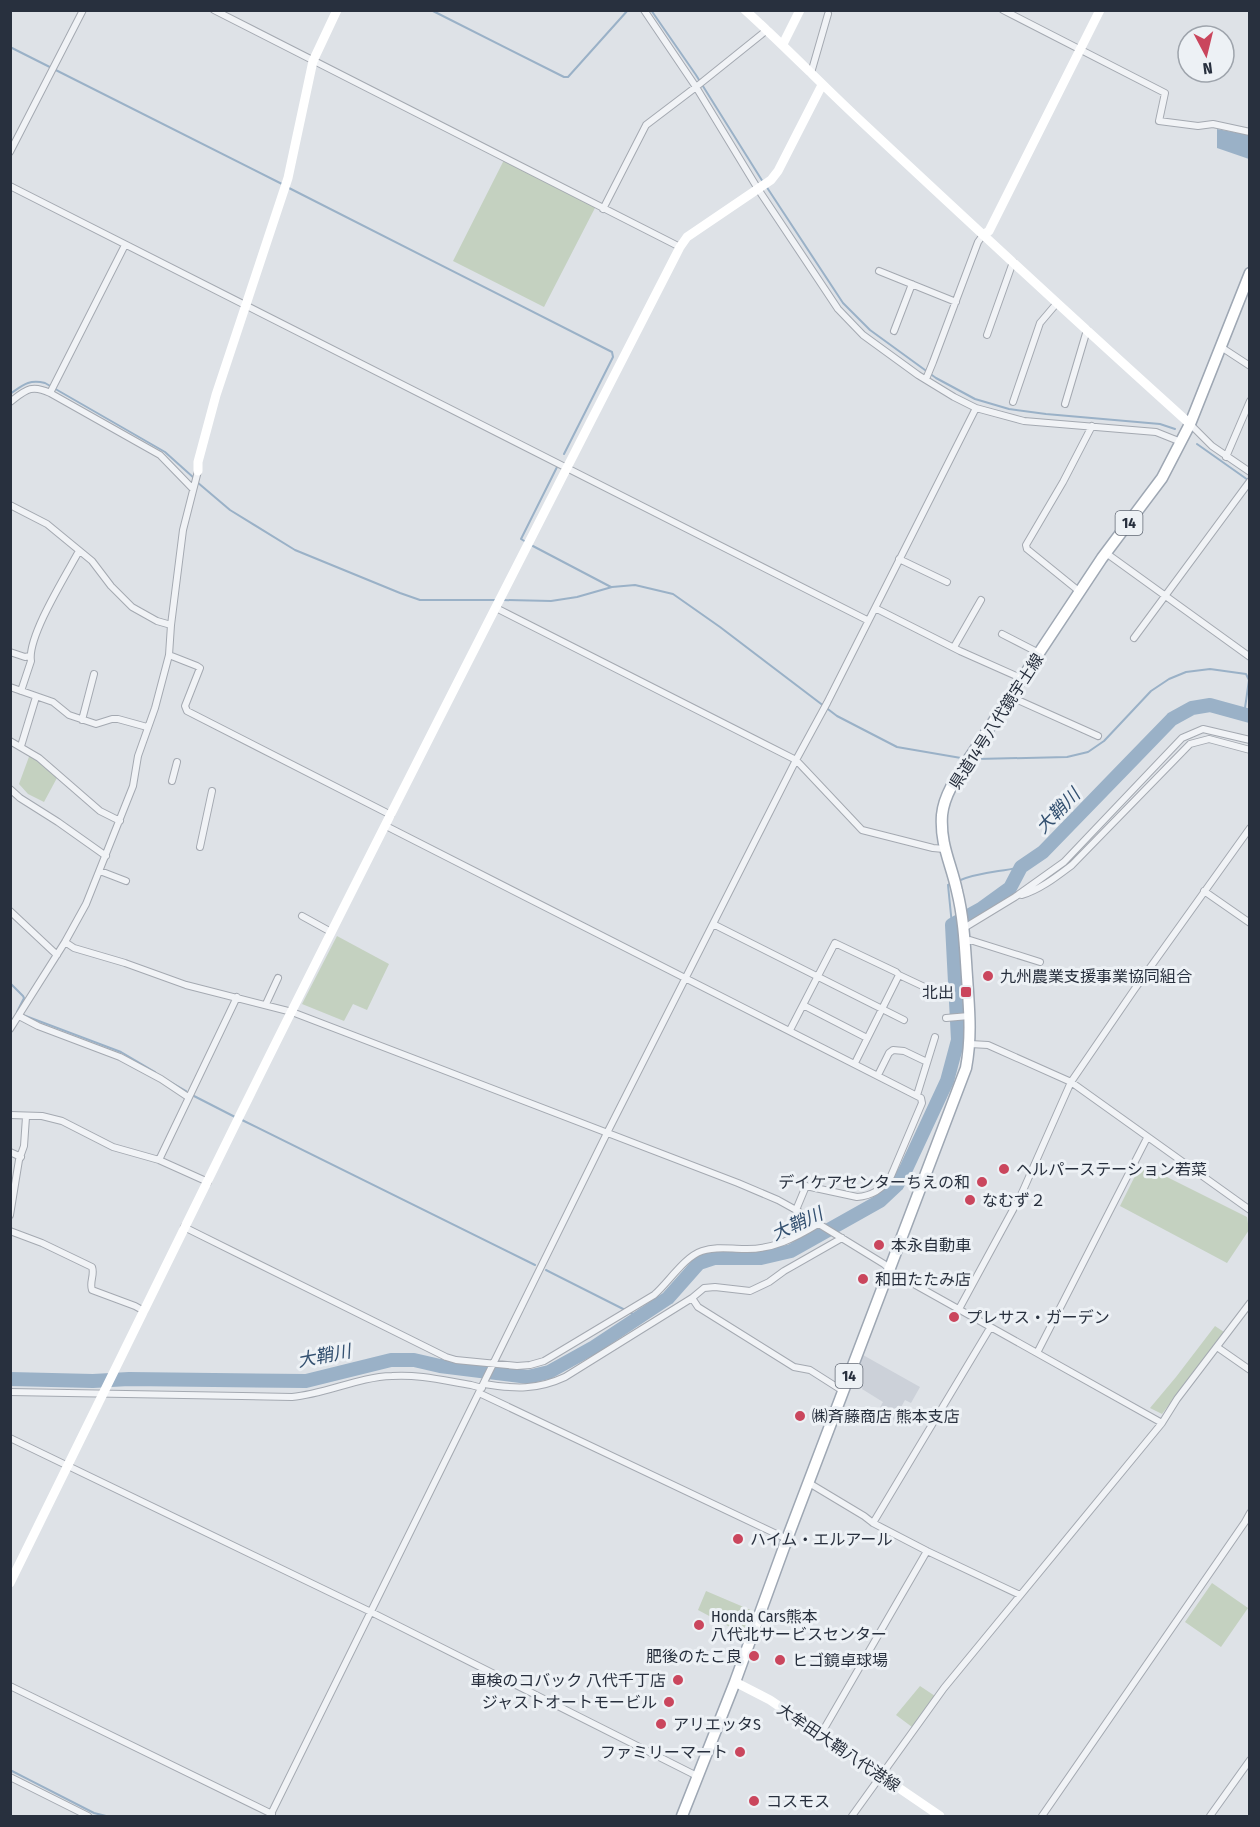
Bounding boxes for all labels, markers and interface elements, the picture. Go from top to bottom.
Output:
north arrow [1176,24,1236,84]
text: N [1202,58,1214,78]
road number: 14 [1116,511,1142,535]
street label: 県道14号八代鏡宇土線 [945,650,1047,793]
water label: 大鞘川 [1031,782,1086,838]
place label: 九州農業支援事業協同組合 [1000,967,1192,986]
marker: 九州農業支援事業協同組合 [981,969,995,983]
place label: 北出 [922,983,954,1002]
marker: 北出 [959,985,973,999]
place label: ヘルパーステーション若菜 [1016,1160,1207,1179]
marker: ヘルパーステーション若菜 [997,1162,1011,1176]
place label: デイケアセンターちえの和 [778,1173,970,1192]
marker: デイケアセンターちえの和 [975,1175,989,1189]
place label: なむず２ [982,1191,1046,1210]
marker: なむず２ [963,1193,977,1207]
water label: 大鞘川 [768,1202,828,1245]
place label: 本永自動車 [891,1236,971,1255]
marker: 本永自動車 [872,1238,886,1252]
place label: 和田たたみ店 [875,1270,971,1289]
marker: 和田たたみ店 [856,1272,870,1286]
place label: プレサス・ガーデン [966,1308,1110,1327]
marker: プレサス・ガーデン [947,1310,961,1324]
water label: 大鞘川 [295,1340,355,1372]
road number: 14 [836,1364,862,1388]
place label: ㈱斉藤商店 熊本支店 [812,1407,960,1426]
marker: ㈱斉藤商店 熊本支店 [793,1409,807,1423]
place label: ハイム・エルアール [750,1530,892,1549]
marker: ハイム・エルアール [731,1532,745,1546]
place label: Honda Cars熊本 八代北サービスセンター [711,1607,887,1644]
marker: Honda Cars熊本 八代北サービスセンター [692,1618,706,1632]
place label: 肥後のたこ良 [646,1647,742,1666]
marker: 肥後のたこ良 [747,1649,761,1663]
place label: ヒゴ鏡卓球場 [792,1651,888,1670]
marker: ヒゴ鏡卓球場 [773,1653,787,1667]
place label: 車検のコバック 八代千丁店 [470,1671,666,1690]
marker: 車検のコバック 八代千丁店 [671,1673,685,1687]
place label: ジャストオートモービル [482,1693,657,1712]
marker: ジャストオートモービル [662,1695,676,1709]
street label: 大牟田大鞘八代港線 [774,1699,904,1796]
place label: アリエッタS [673,1715,761,1734]
marker: アリエッタS [654,1717,668,1731]
place label: ファミリーマート [600,1743,728,1762]
marker: ファミリーマート [733,1745,747,1759]
place label: コスモス [766,1792,830,1811]
marker: コスモス [747,1794,761,1808]

